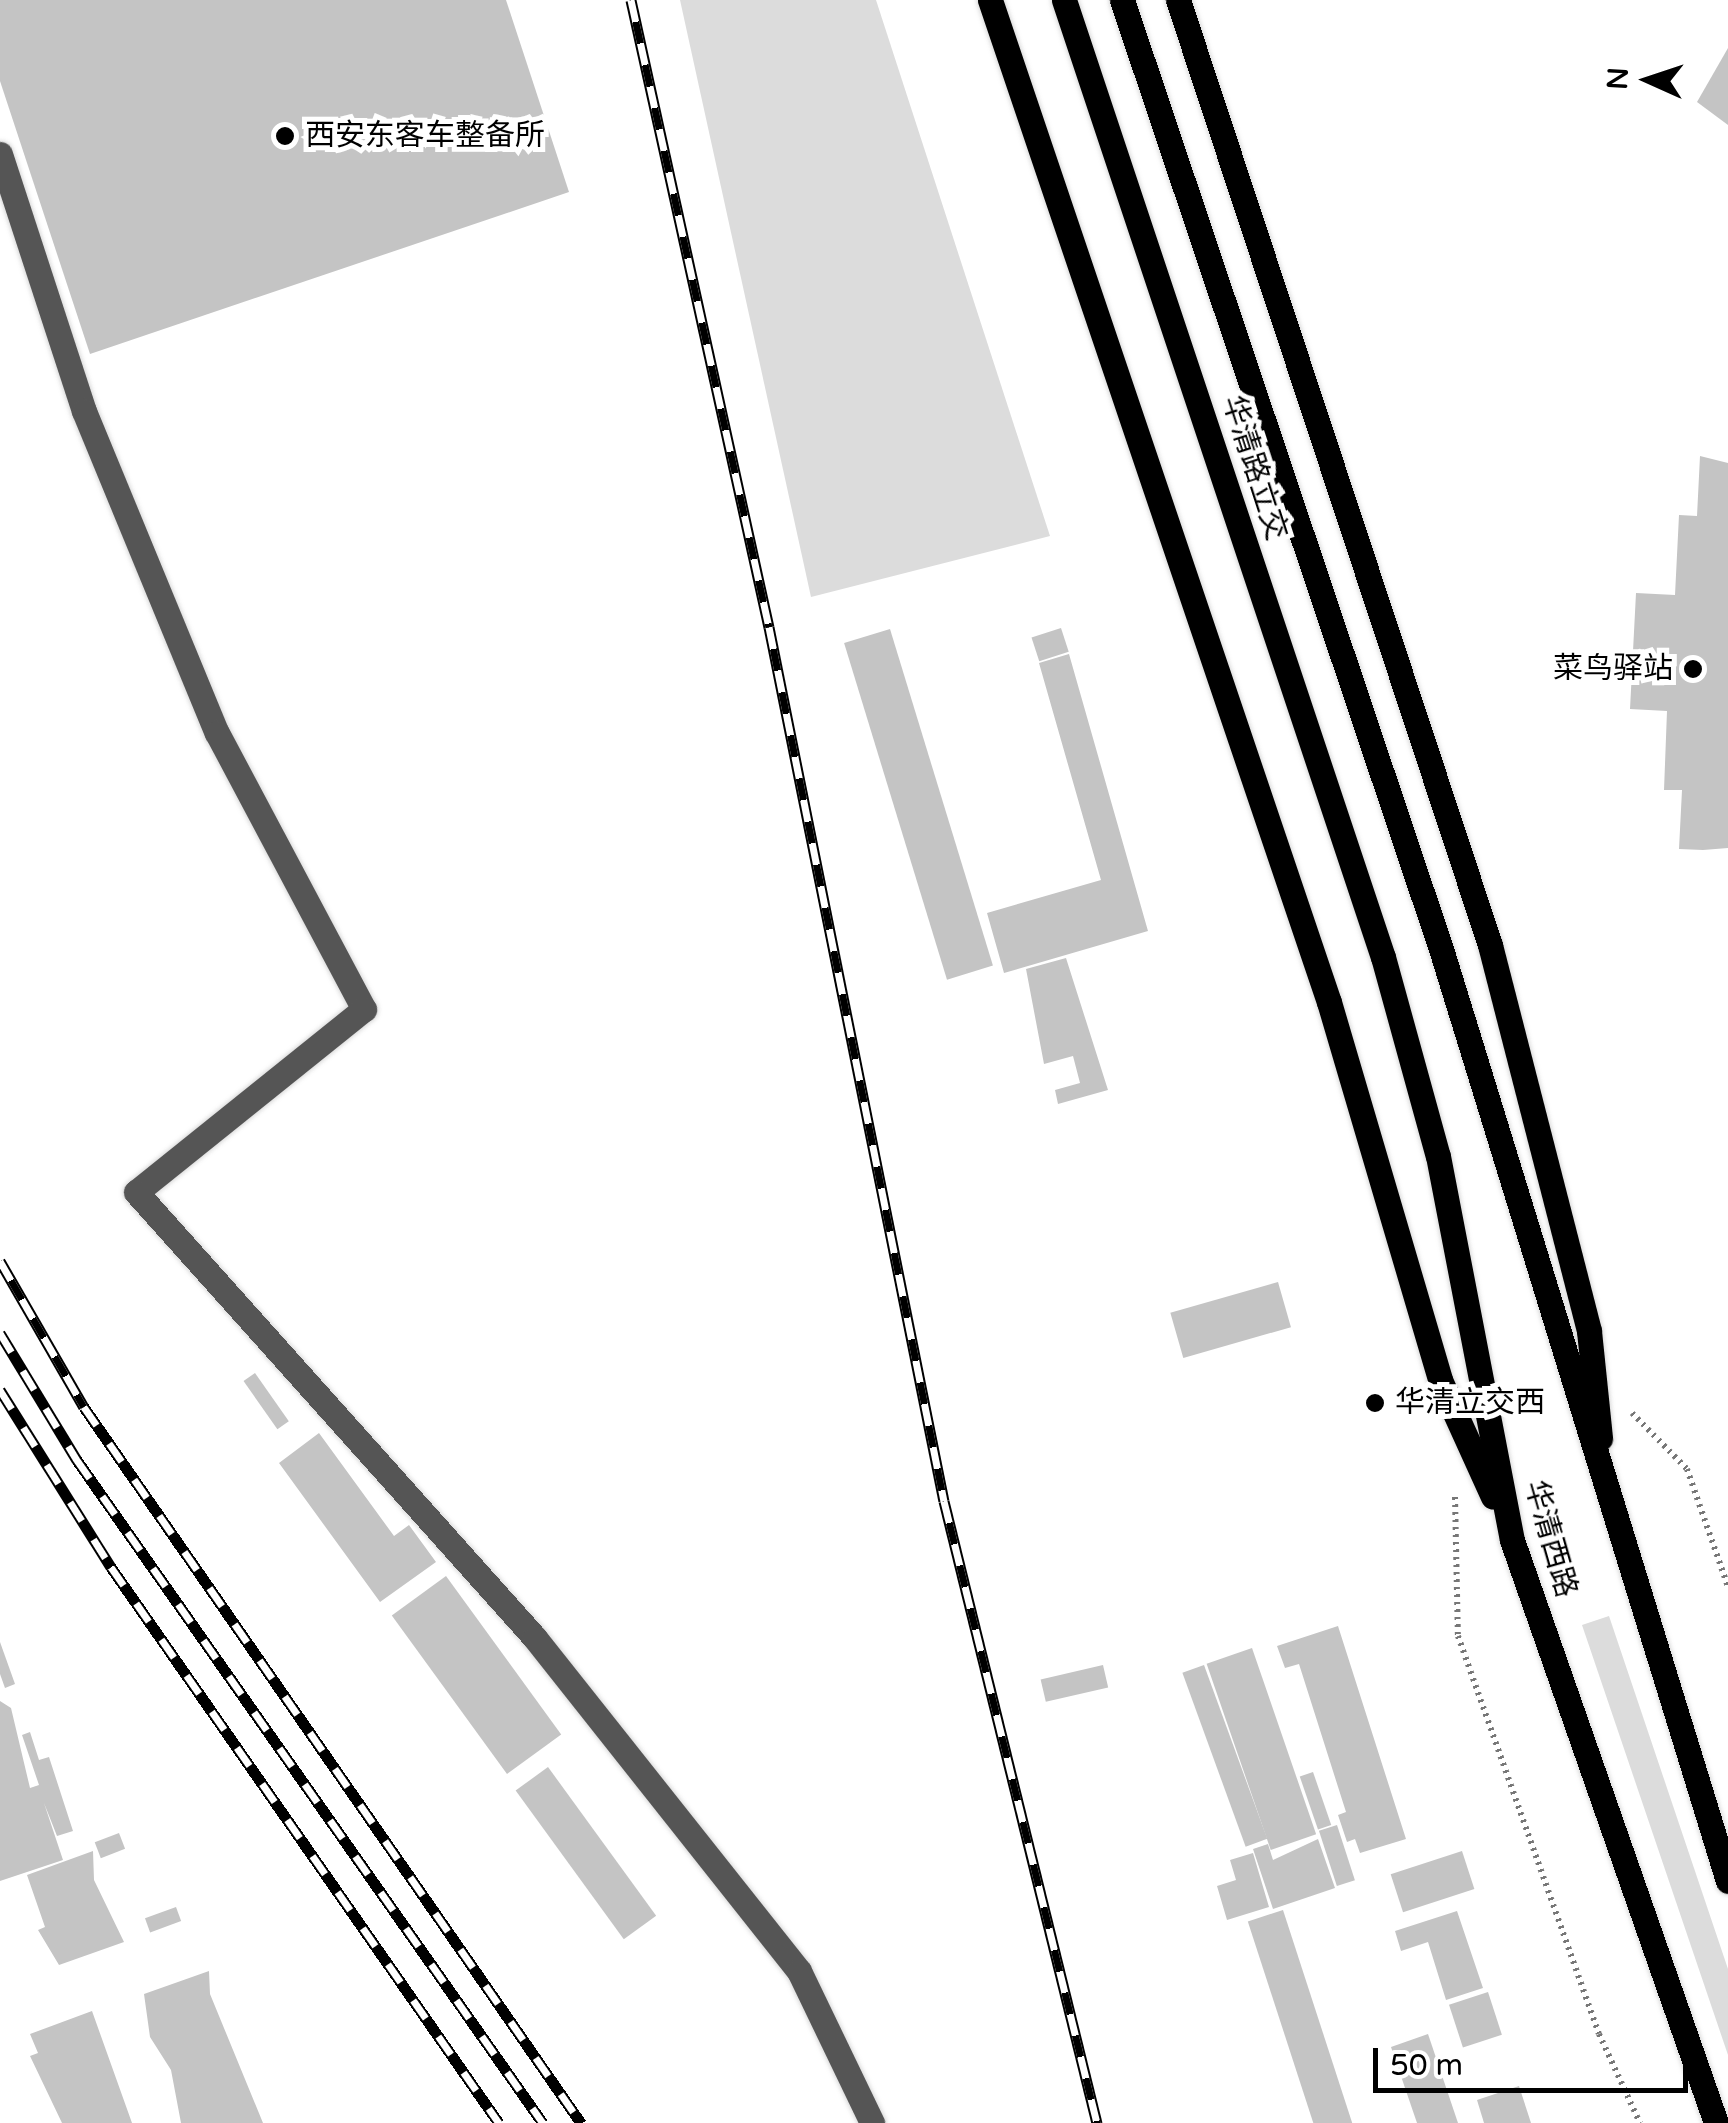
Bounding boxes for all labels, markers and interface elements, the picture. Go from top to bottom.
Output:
north arrow [1598,30,1698,130]
text: N [1600,66,1636,91]
place label: 西安东客车整备所 [305,118,545,154]
marker: 西安东客车整备所 [274,125,296,147]
street label: 华清路立交 [1214,391,1294,545]
place label: 菜鸟驿站 [1553,651,1673,687]
marker: 菜鸟驿站 [1682,658,1704,680]
place label: 华清立交西 [1395,1385,1545,1421]
marker: 华清立交西 [1364,1392,1386,1414]
street label: 华清西路 [1516,1476,1584,1602]
scale bar [1378,2028,1693,2090]
text: 50 m [1390,2047,1463,2084]

